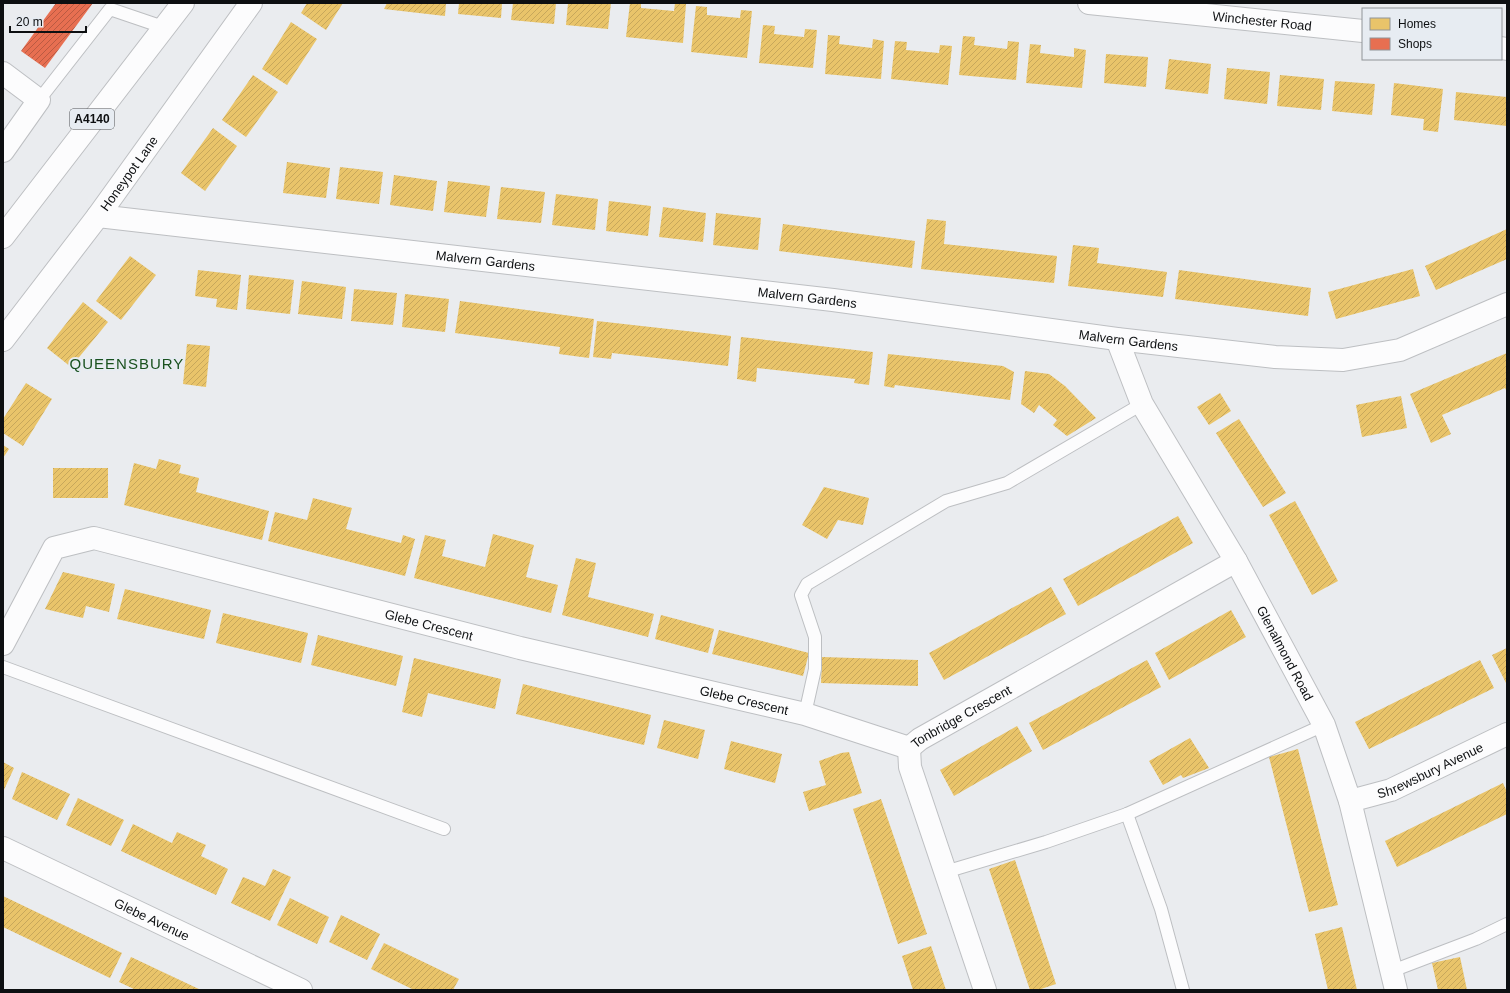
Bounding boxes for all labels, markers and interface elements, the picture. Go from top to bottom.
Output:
scale bar [10,8,86,34]
street label: Winchester Road [1212,8,1313,33]
legend [1362,8,1502,60]
text: 20 m [16,15,43,29]
text: Homes [1398,17,1436,31]
text: Shops [1398,37,1432,51]
road number: A4140 [70,109,114,129]
street label: Honeypot Lane [97,133,161,213]
street label: Malvern Gardens [435,247,536,273]
street label: Malvern Gardens [757,284,858,311]
street label: Malvern Gardens [1078,326,1179,353]
district label: QUEENSBURY [70,355,184,372]
street label: Glenalmond Road [1254,603,1317,703]
street label: Glebe Crescent [383,606,475,643]
street label: Glebe Crescent [698,682,790,717]
street label: Tonbridge Crescent [908,682,1014,751]
street label: Shrewsbury Avenue [1375,739,1485,801]
street label: Glebe Avenue [112,895,192,943]

